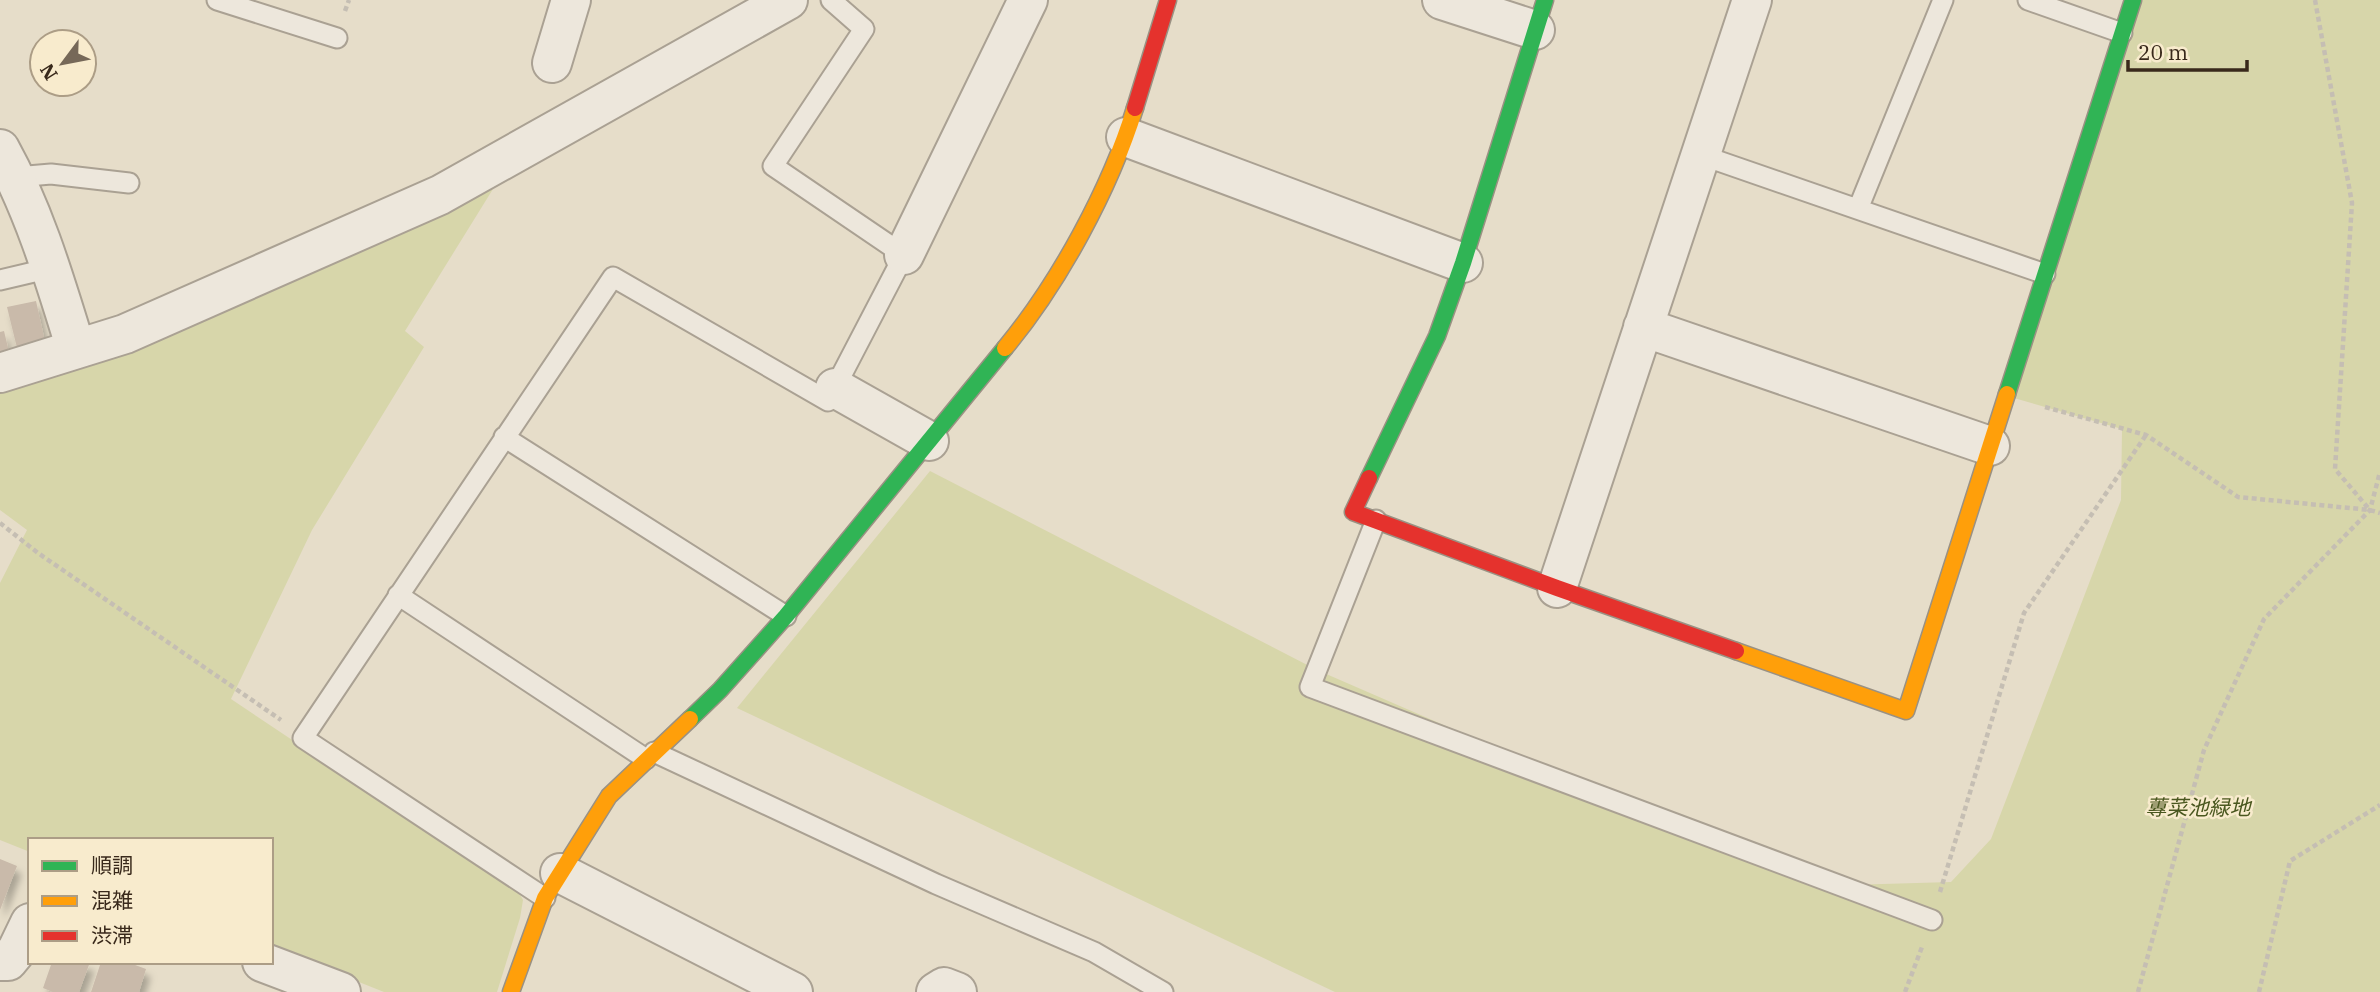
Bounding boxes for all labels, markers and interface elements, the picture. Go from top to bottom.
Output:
north arrow [28,28,98,98]
scale bar [2128,28,2247,72]
text: 20 m [2138,38,2188,66]
text: N [34,59,63,85]
park label: 蓴菜池緑地 [2146,793,2252,821]
legend [28,838,273,964]
text: 順調 [91,851,133,879]
text: 混雑 [91,886,133,914]
text: 渋滞 [91,921,133,949]

